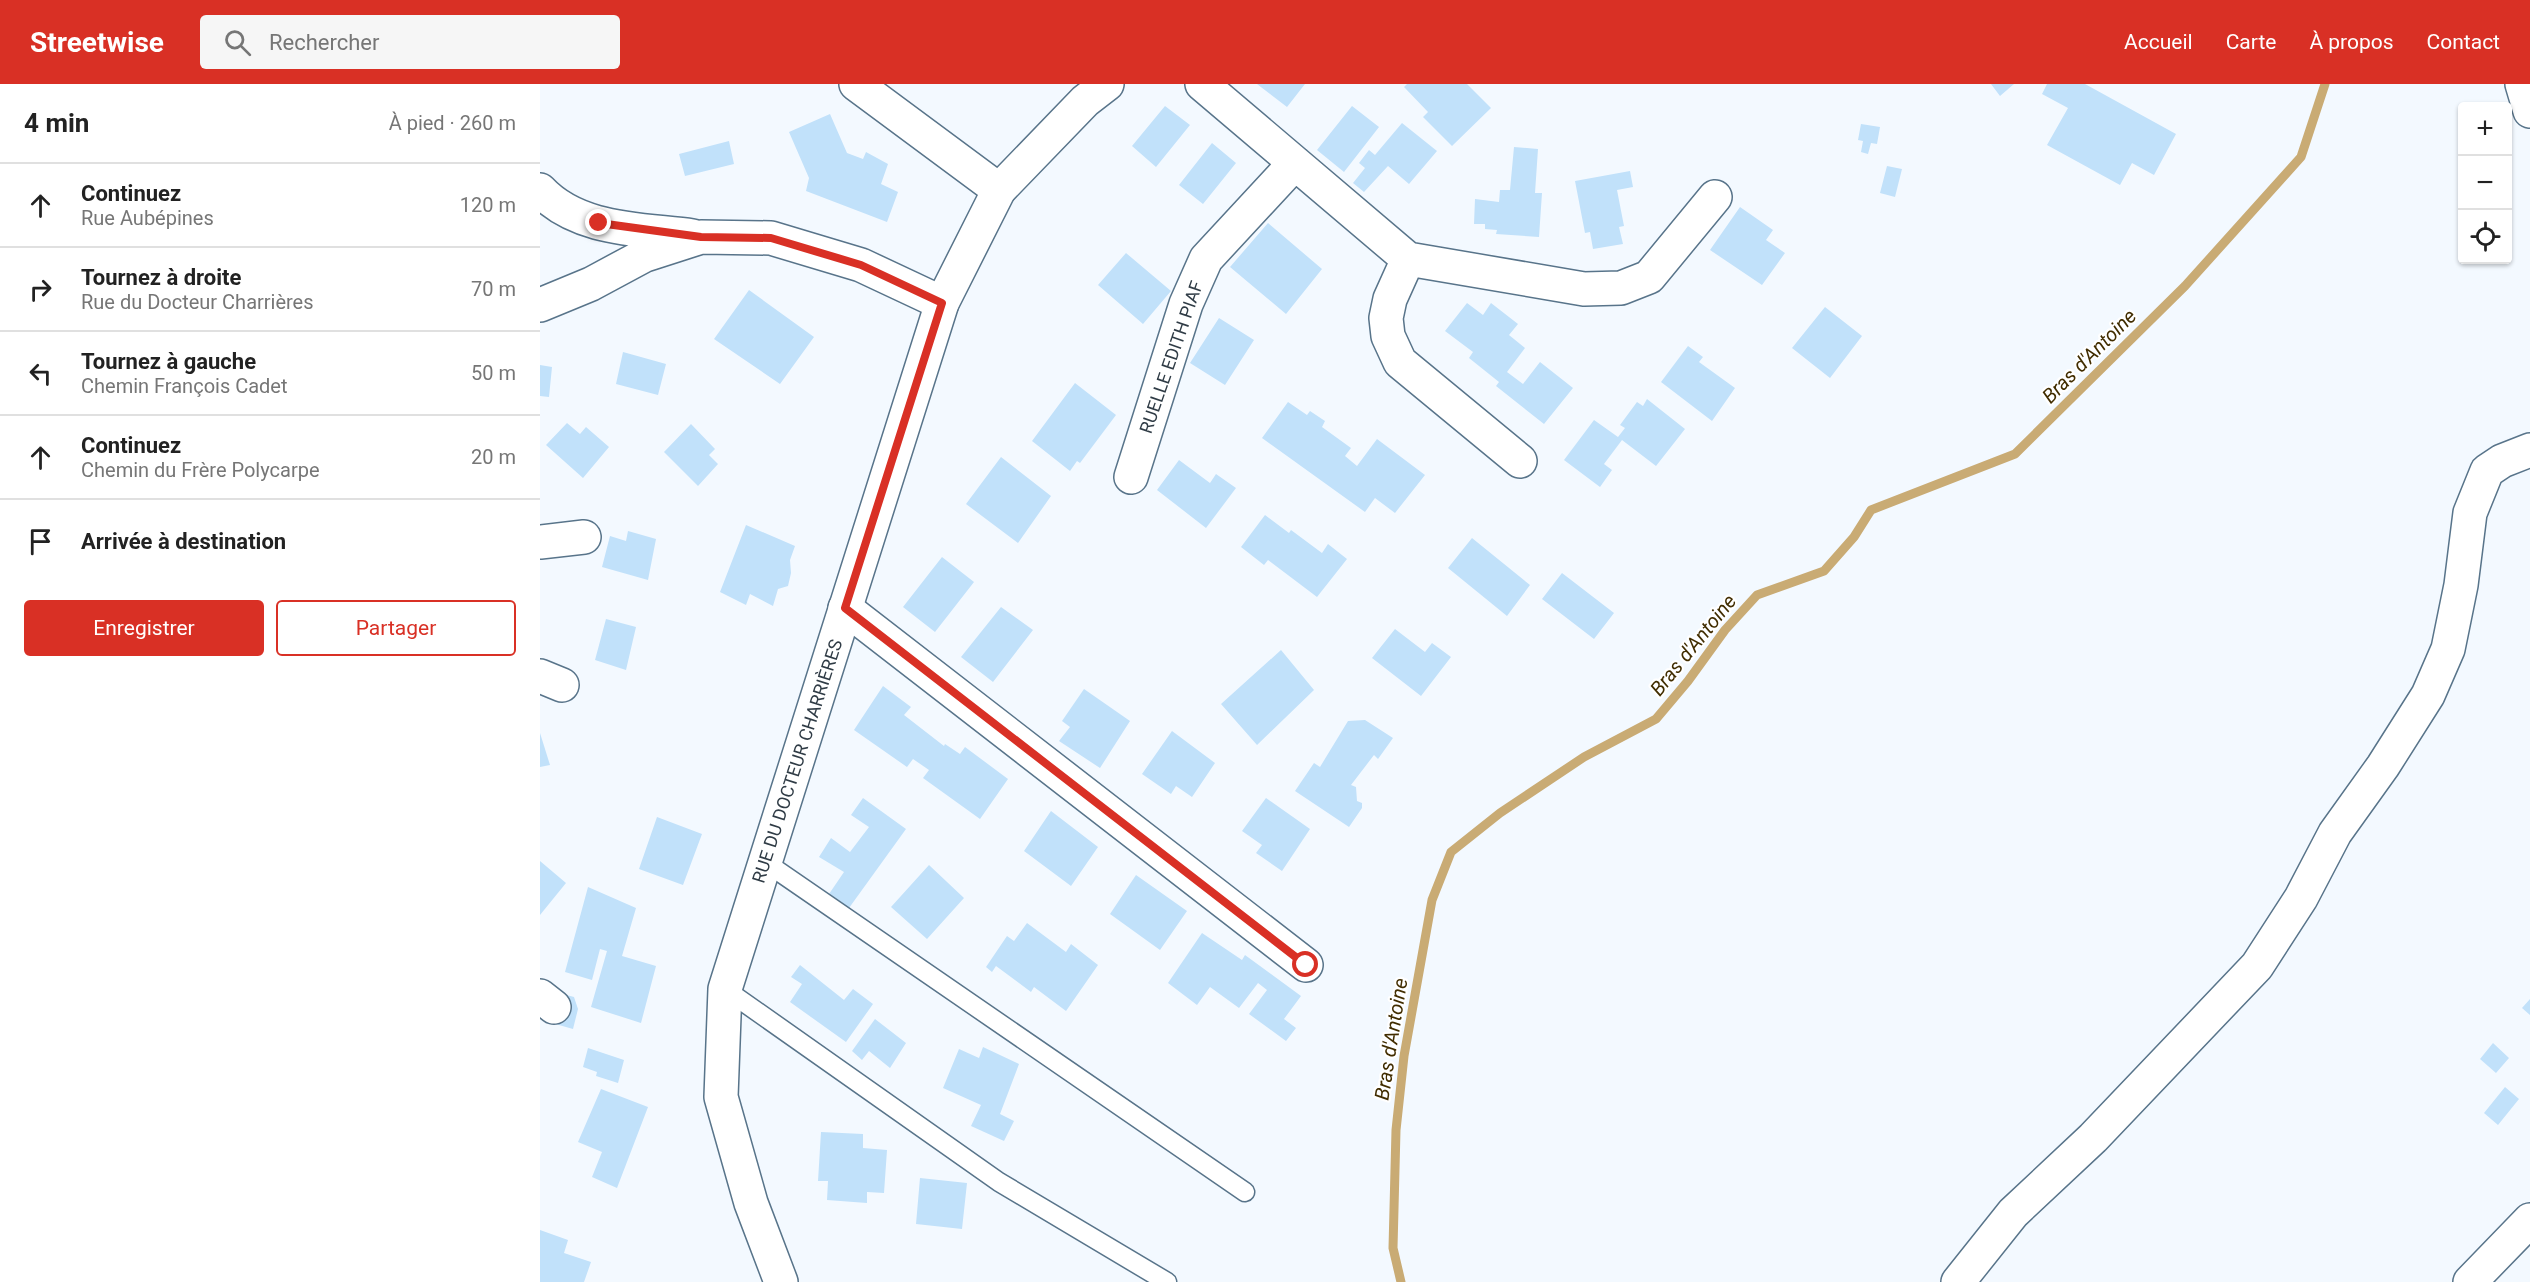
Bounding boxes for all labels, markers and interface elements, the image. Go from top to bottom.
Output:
search box [200,15,620,69]
text: Streetwise [30,26,164,59]
icon: search [221,26,254,59]
text: Rechercher [269,30,379,55]
text: Accueil [2124,30,2193,54]
text: Carte [2226,30,2276,54]
text: À propos [2309,30,2394,54]
text: Contact [2427,30,2500,54]
map controls [2458,102,2512,264]
button: + [2458,102,2512,156]
text: 4 min [24,108,89,138]
text: À pied · 260 m [389,111,516,135]
button: − [2458,156,2512,210]
text: Continuez [81,181,181,206]
icon: ahead [24,189,57,222]
text: 120 m [460,193,516,217]
text: Rue Aubépines [81,206,214,230]
route end [585,209,611,235]
button: locate [2458,210,2512,264]
text: Tournez à droite [81,265,241,290]
icon: right [24,273,57,306]
text: 70 m [471,277,516,301]
street label: RUELLE EDITH PIAF [1135,278,1207,436]
text: Rue du Docteur Charrières [81,290,314,314]
water label: Bras d'Antoine [2037,304,2141,408]
text: Tournez à gauche [81,349,256,374]
icon: left [24,357,57,390]
text: 50 m [471,361,516,385]
text: Chemin François Cadet [81,374,288,398]
text: Continuez [81,433,181,458]
icon: ahead [24,441,57,474]
text: 20 m [471,445,516,469]
text: Chemin du Frère Polycarpe [81,458,320,482]
icon: arrive [24,525,57,558]
text: Arrivée à destination [81,529,286,554]
water label: Bras d'Antoine [1645,590,1741,700]
button: Enregistrer [24,600,264,656]
button: Partager [276,600,516,656]
street label: RUE DU DOCTEUR CHARRIÈRES [748,636,846,886]
route start [1292,951,1318,977]
water label: Bras d'Antoine [1370,976,1412,1102]

